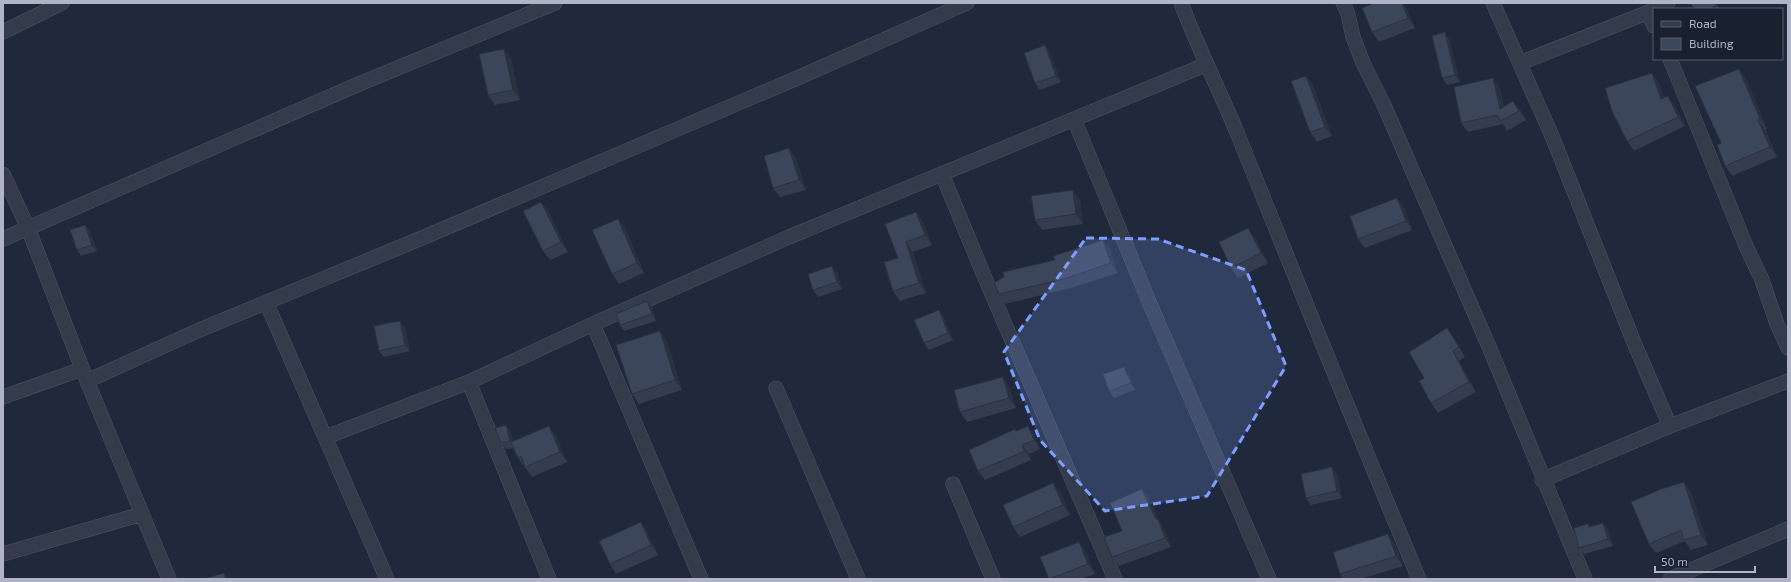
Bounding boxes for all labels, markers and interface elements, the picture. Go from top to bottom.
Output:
legend [1653,8,1783,60]
text: Road [1689,16,1717,30]
text: Building [1689,36,1734,50]
scale bar [1655,548,1755,574]
text: 50 m [1661,554,1688,568]

